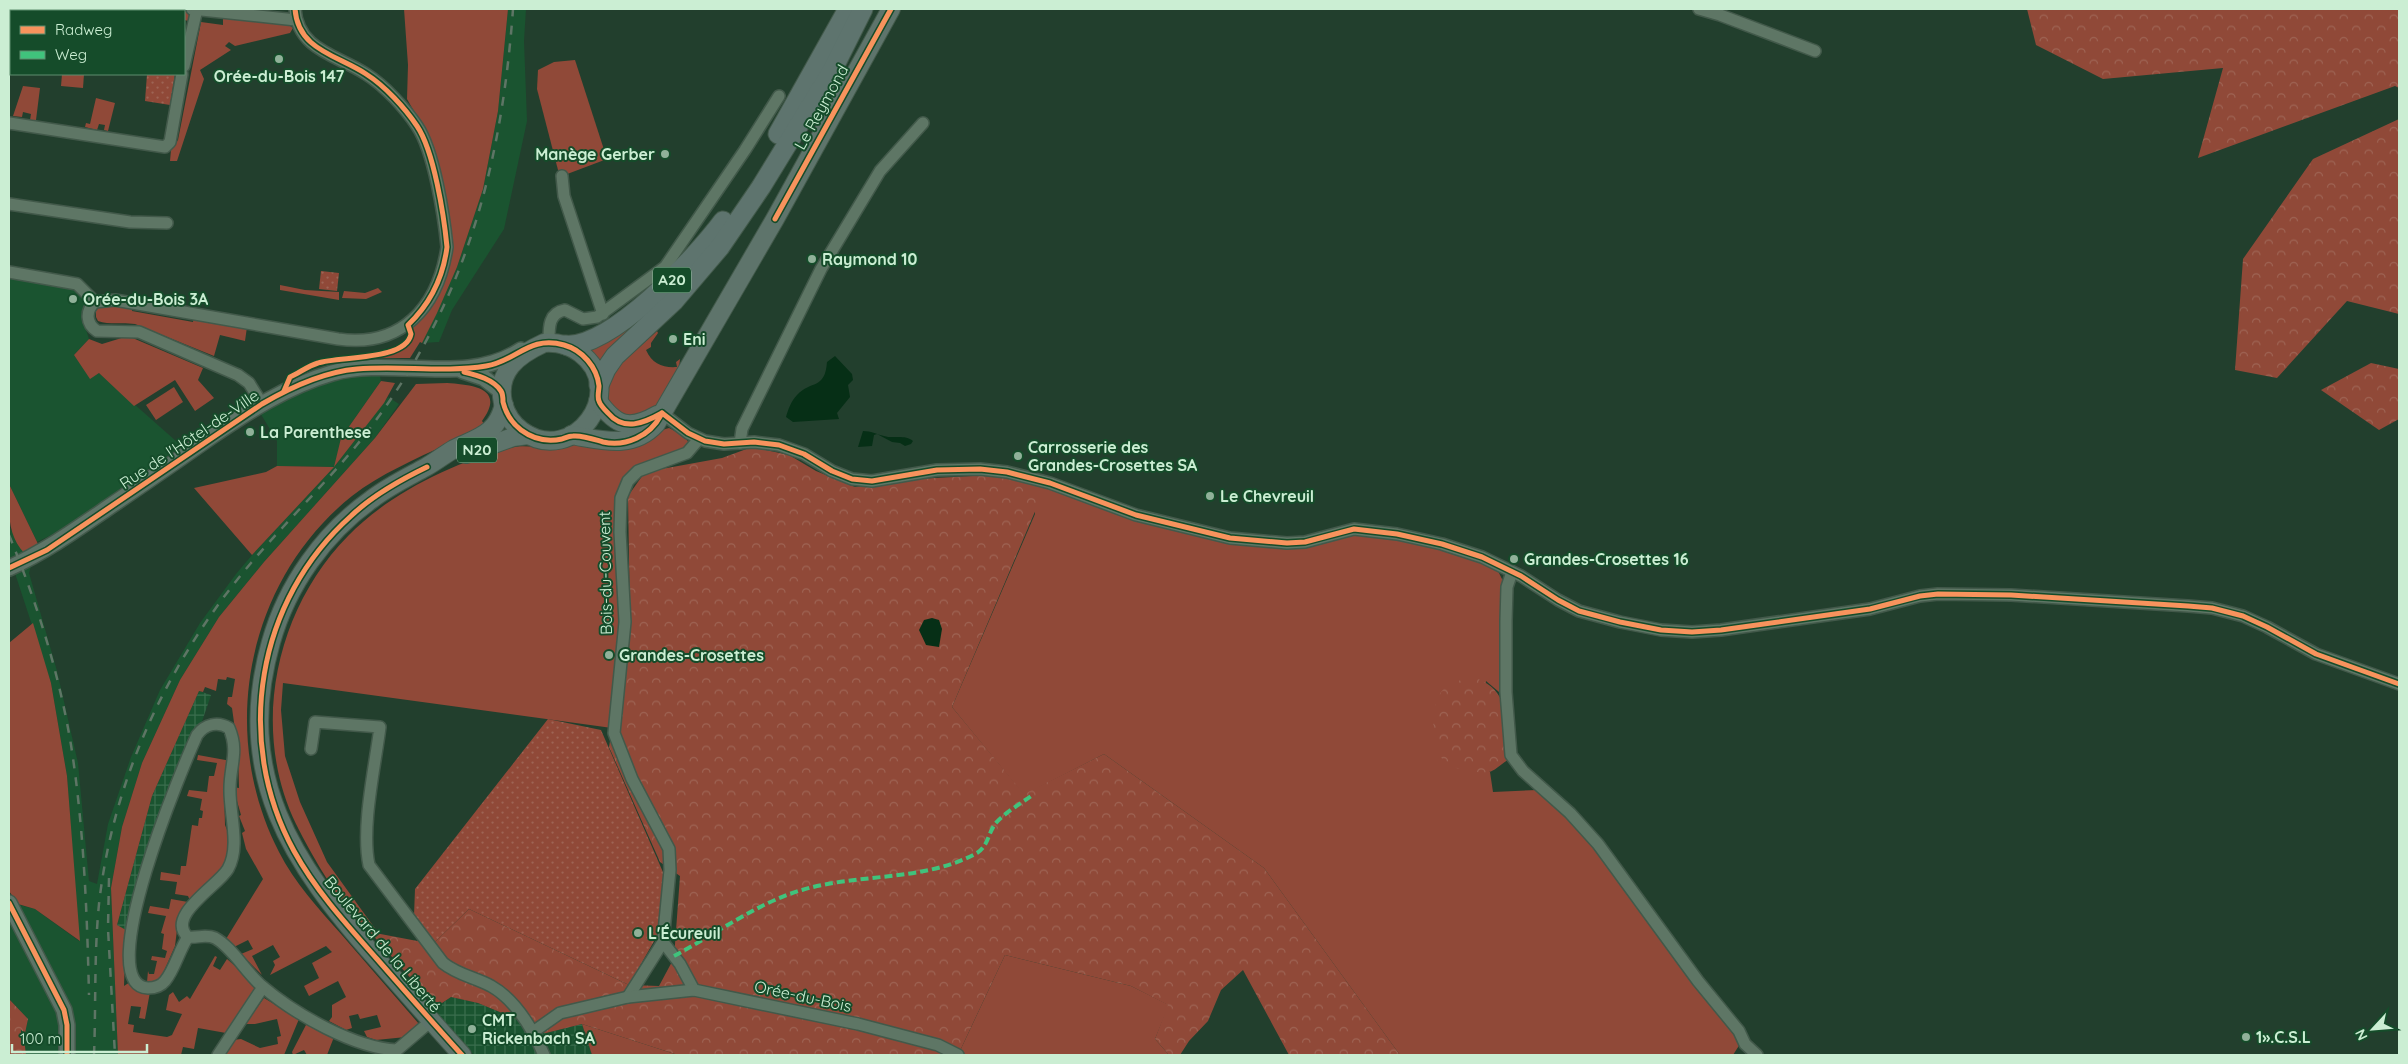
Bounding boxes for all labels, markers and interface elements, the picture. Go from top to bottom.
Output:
legend [10,10,185,75]
text: Radweg [55,20,112,39]
text: Weg [55,45,87,64]
marker: Orée-du-Bois 147 [273,53,285,65]
street label: Le Reymond [790,61,852,153]
place label: Orée-du-Bois 147 [214,66,344,86]
place label: Manège Gerber [535,144,655,164]
marker: Manège Gerber [659,148,671,160]
place label: Raymond 10 [822,249,918,269]
marker: Raymond 10 [806,253,818,265]
road number: A20 [653,268,691,292]
place label: Orée-du-Bois 3A [83,289,209,309]
marker: Orée-du-Bois 3A [67,293,79,305]
place label: Eni [683,329,705,349]
marker: Eni [667,333,679,345]
street label: Rue de l'Hôtel-de-Ville [116,385,262,493]
place label: La Parenthese [260,422,371,442]
marker: La Parenthese [244,426,256,438]
place label: Carrosserie des Grandes-Crosettes SA [1028,437,1198,475]
road number: N20 [457,438,497,462]
marker: Carrosserie des Grandes-Crosettes SA [1012,450,1024,462]
place label: Le Chevreuil [1220,486,1314,506]
marker: Le Chevreuil [1204,490,1216,502]
street label: Bois-du-Couvent [594,511,616,635]
place label: Grandes-Crosettes 16 [1524,549,1689,569]
marker: Grandes-Crosettes 16 [1508,553,1520,565]
place label: Grandes-Crosettes [619,645,764,665]
marker: Grandes-Crosettes [603,649,615,661]
street label: Boulevard de la Liberté [320,872,446,1016]
place label: L'Écureuil [648,923,721,943]
marker: L'Écureuil [632,927,644,939]
street label: Orée-du-Bois [753,976,853,1016]
north arrow [2348,1004,2398,1054]
place label: CMT Rickenbach SA [482,1010,596,1048]
scale bar [12,1022,148,1054]
marker: CMT Rickenbach SA [466,1023,478,1035]
text: N [2351,1026,2372,1043]
place label: 1».C.S.L [2256,1027,2311,1047]
text: 100 m [20,1029,61,1048]
marker: 1».C.S.L [2240,1031,2252,1043]

